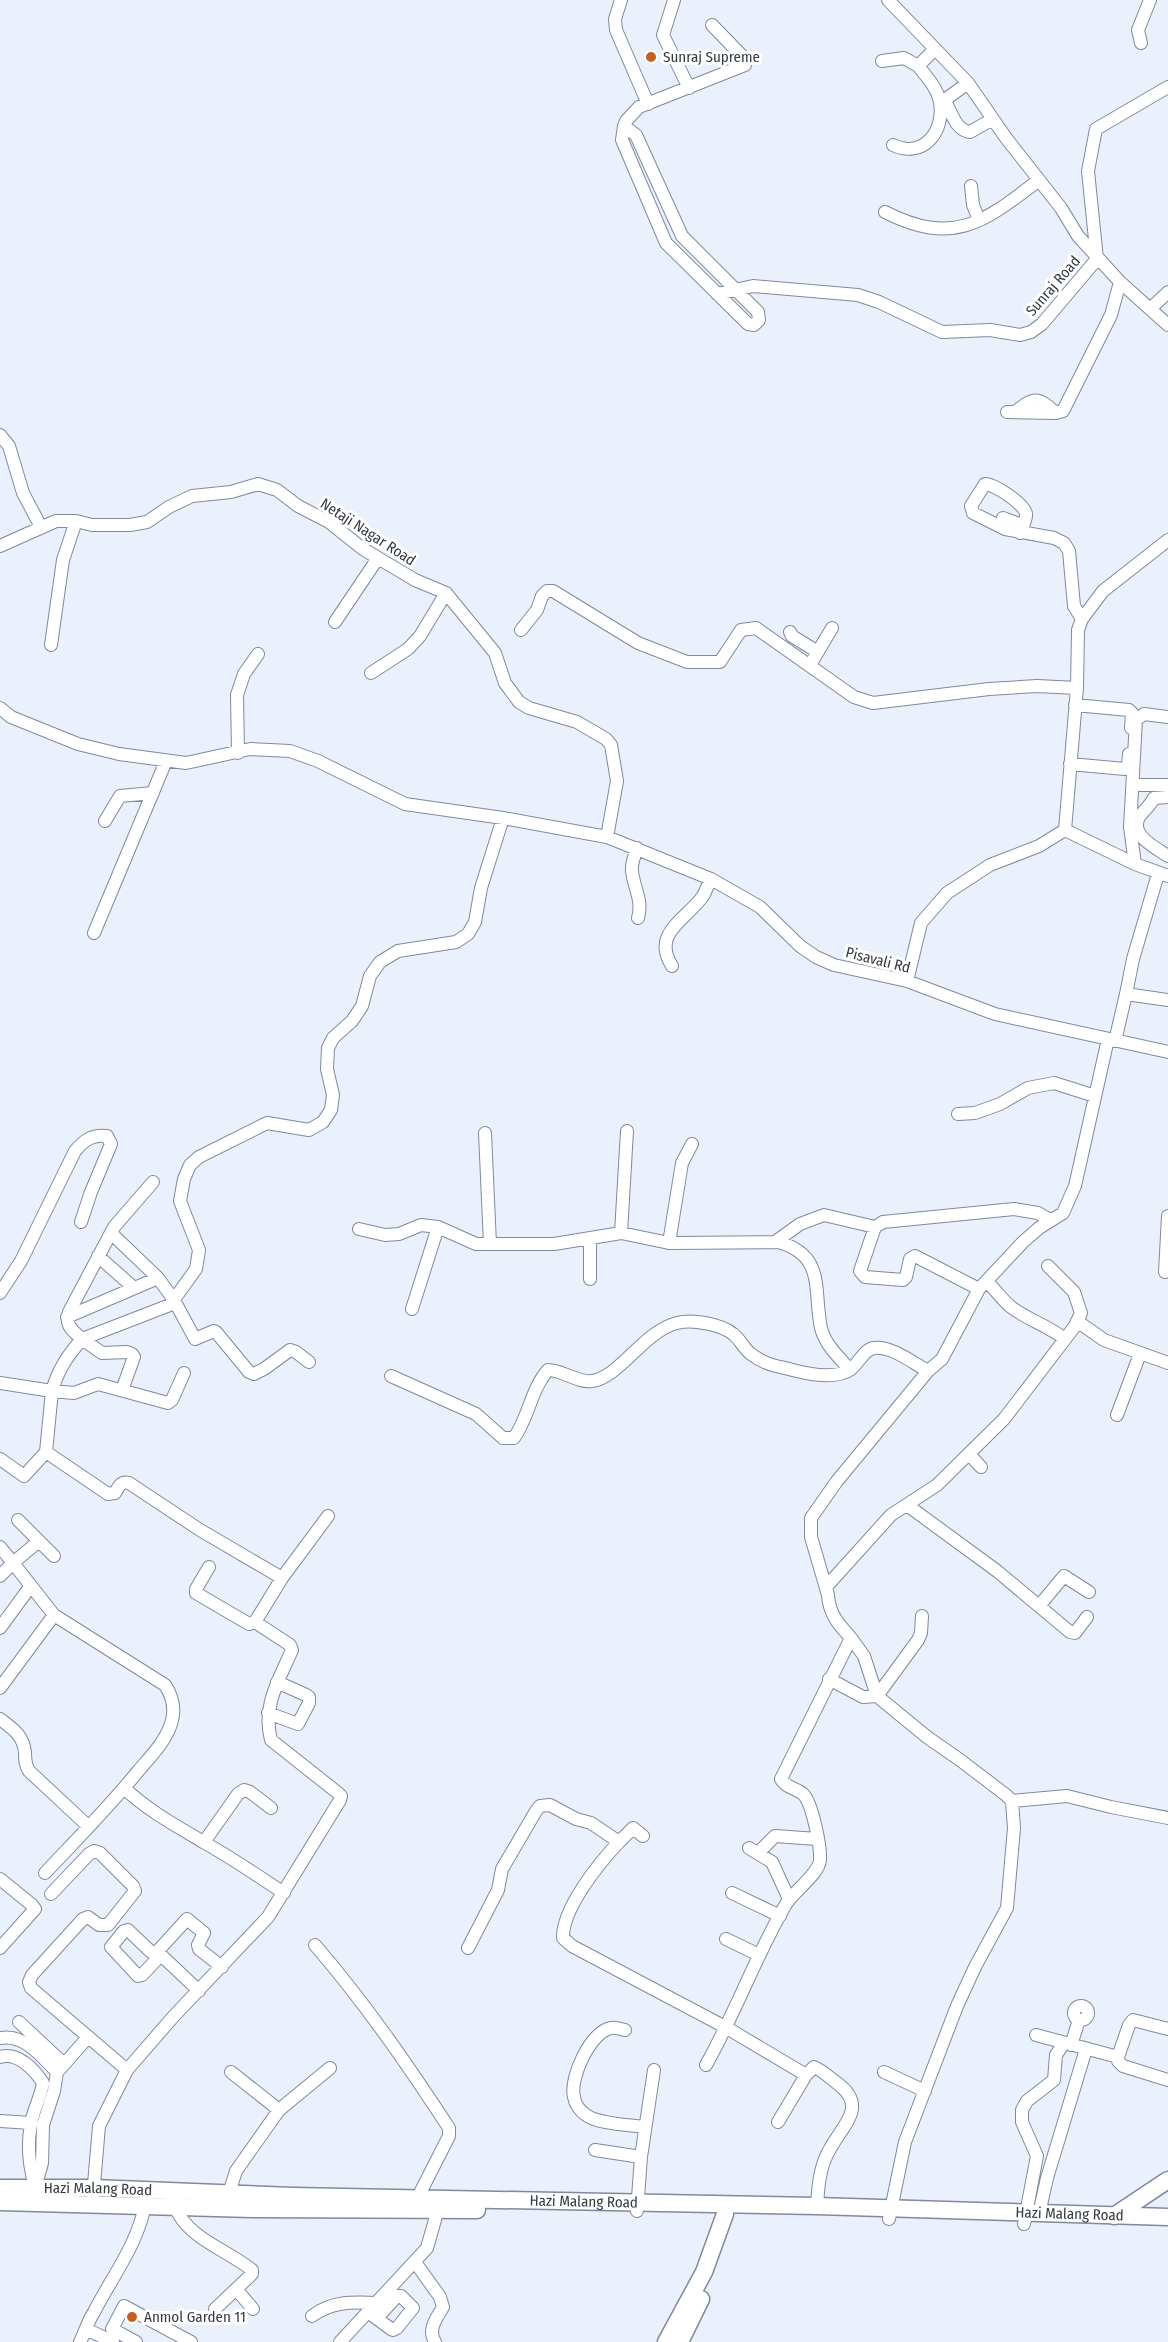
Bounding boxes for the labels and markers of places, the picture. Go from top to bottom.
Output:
place label: Sunraj Supreme [663,48,760,66]
marker: Sunraj Supreme [644,50,658,64]
place label: Anmol Garden 11 [144,2308,246,2326]
marker: Anmol Garden 11 [125,2310,139,2324]

